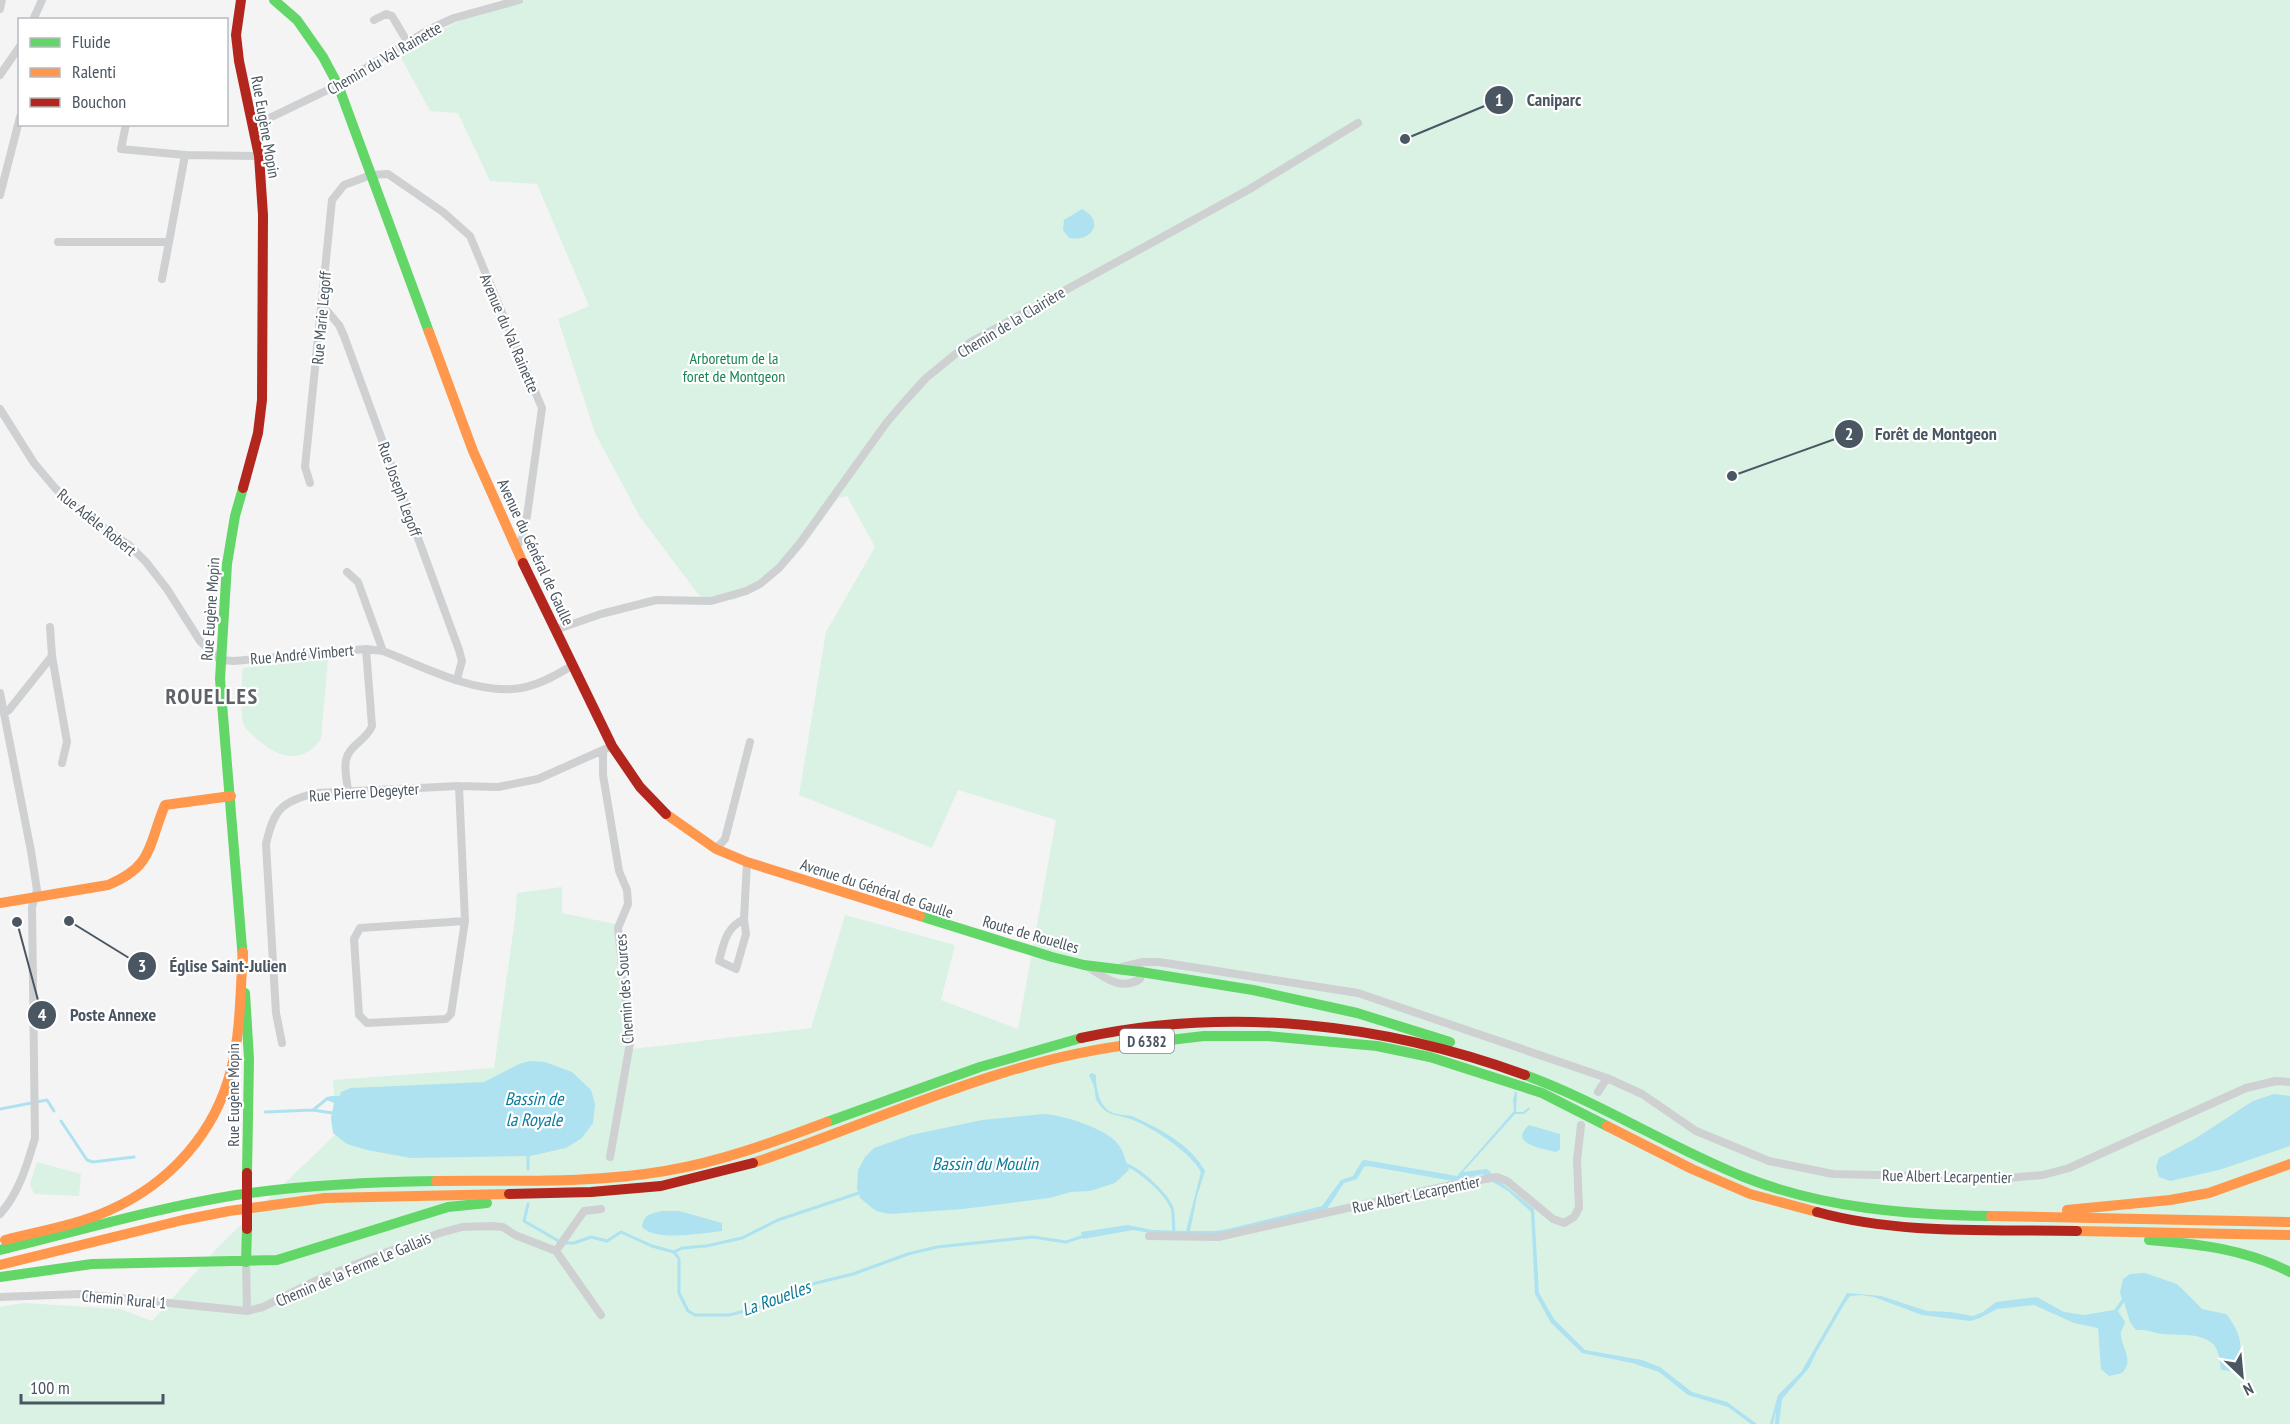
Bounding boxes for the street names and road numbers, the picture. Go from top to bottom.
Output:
street label: Chemin du Val Rainette [323,17,445,99]
street label: Rue Eugène Mopin [247,74,285,180]
street label: Rue Marie Legoff [307,270,335,365]
street label: Avenue du Val Rainette [476,270,544,396]
street label: Chemin de la Clairière [954,282,1068,362]
street label: Rue Joseph Legoff [374,439,427,540]
street label: Avenue du Général de Gaulle [493,476,579,628]
street label: Rue Adèle Robert [54,484,141,560]
street label: Rue Eugène Mopin [196,557,224,661]
street label: Rue André Vimbert [249,639,355,668]
street label: Rue Pierre Degeyter [308,778,420,806]
street label: Avenue du Général de Gaulle [798,854,956,922]
street label: Route de Rouelles [981,911,1081,957]
street label: Chemin des Sources [610,933,638,1045]
road number: D 6382 [1120,1029,1174,1053]
street label: Rue Eugène Mopin [223,1043,243,1147]
street label: Rue Albert Lecarpentier [1882,1165,2013,1187]
street label: Rue Albert Lecarpentier [1350,1171,1482,1217]
street label: Chemin de la Ferme Le Gallais [272,1227,434,1311]
street label: Chemin Rural 1 [81,1285,167,1313]

